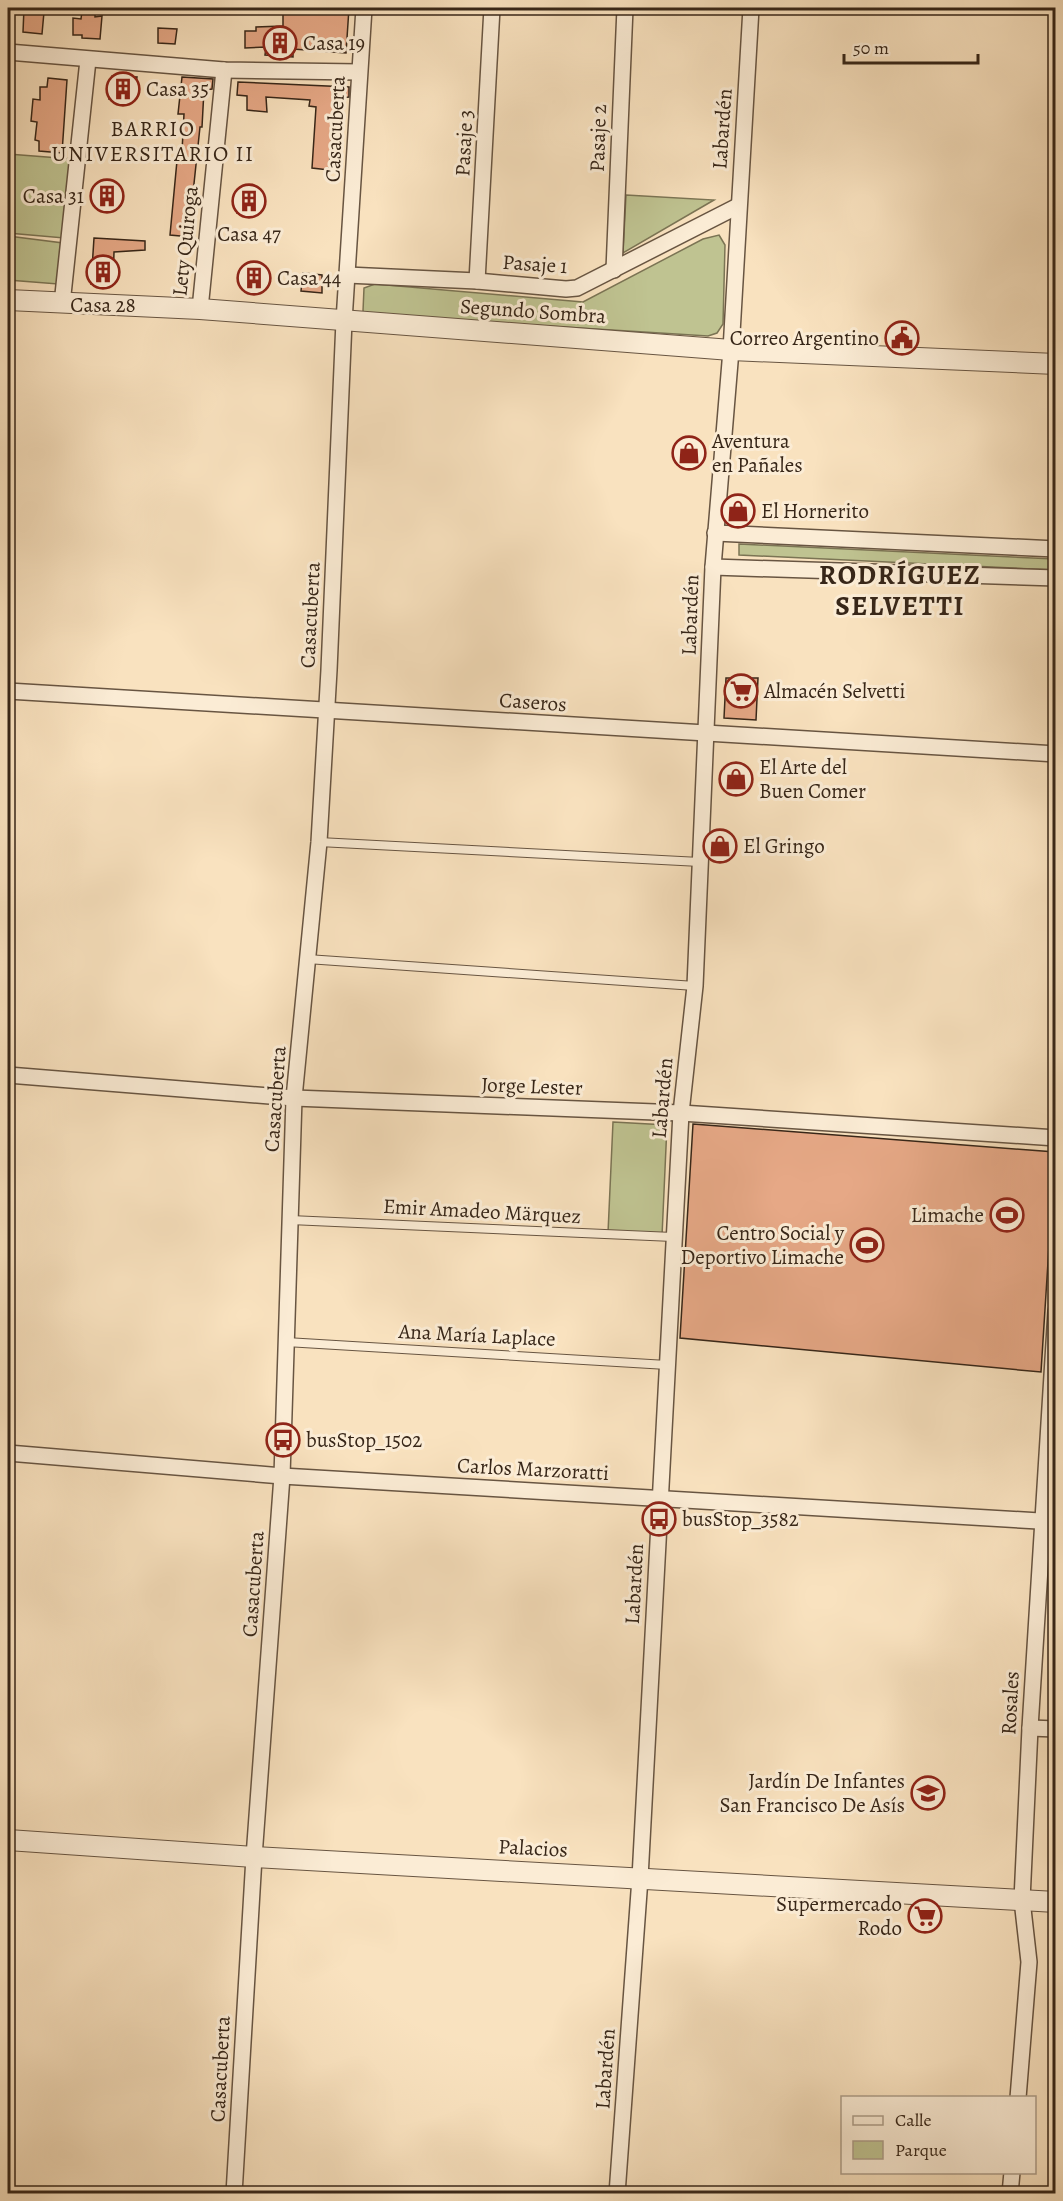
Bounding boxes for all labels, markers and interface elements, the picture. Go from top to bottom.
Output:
building icon: Casa 19 [262,25,298,61]
scale bar [844,27,978,65]
place label: Casa 19 [303,29,365,57]
text: 50 m [853,36,889,60]
building icon: Casa 35 [105,71,141,107]
place label: Casa 35 [146,75,209,103]
street label: Casacuberta [318,75,352,183]
street label: Labardén [705,88,739,170]
street label: Pasaje 2 [583,104,613,172]
street label: Pasaje 3 [448,109,480,177]
district label: BARRIO UNIVERSITARIO II [52,114,254,169]
building icon: Casa 31 [89,178,125,214]
place label: Casa 31 [23,182,84,210]
building icon: Casa 47 [231,183,267,219]
street label: Lety Quiroga [165,184,205,298]
place label: Casa 47 [217,220,281,248]
street label: Pasaje 1 [502,248,568,280]
building icon: Casa 28 [85,254,121,290]
building icon: Casa 44 [236,260,272,296]
place label: Casa 44 [277,264,341,292]
place label: Casa 28 [70,291,136,319]
street label: Segundo Sombra [459,292,607,330]
public building icon: Correo Argentino [884,320,920,356]
place label: Correo Argentino [730,324,879,352]
place label: Aventura en Pañales [711,427,803,479]
shop icon: Aventura en Pañales [671,435,707,471]
shop icon: El Hornerito [720,493,756,529]
place label: El Hornerito [761,497,869,525]
district label: RODRÍGUEZ SELVETTI [819,557,981,624]
street label: Casacuberta [293,561,327,669]
street label: Labardén [675,574,705,656]
supermarket icon: Almacén Selvetti [723,673,759,709]
place label: Almacén Selvetti [763,677,905,705]
street label: Caseros [498,686,568,718]
place label: El Arte del Buen Comer [759,753,866,805]
shop icon: El Arte del Buen Comer [718,761,754,797]
shop icon: El Gringo [702,828,738,864]
place label: El Gringo [743,832,825,860]
street label: Casacuberta [257,1045,293,1153]
street label: Labardén [645,1056,679,1140]
street label: Jorge Lester [481,1070,583,1102]
street label: Emir Amadeo Märquez [382,1192,582,1230]
sports icon: Limache [989,1197,1025,1233]
place label: Limache [911,1201,984,1229]
place label: Centro Social y Deportivo Limache [680,1219,845,1271]
sports icon: Centro Social y Deportivo Limache [849,1227,885,1263]
street label: Ana María Laplace [397,1317,556,1353]
bus stop icon: busStop_1502 [265,1422,301,1458]
place label: busStop_1502 [306,1426,422,1454]
street label: Carlos Marzoratti [456,1451,610,1487]
bus stop icon: busStop_3582 [641,1501,677,1537]
place label: busStop_3582 [682,1505,799,1533]
street label: Casacuberta [235,1530,271,1638]
street label: Labardén [618,1543,650,1625]
street label: Rosales [994,1670,1026,1736]
place label: Jardín De Infantes San Francisco De Asís [720,1767,905,1819]
school or university icon: Jardín De Infantes San Francisco De Asís [910,1775,946,1811]
street label: Palacios [498,1832,568,1864]
place label: Supermercado Rodo [776,1890,902,1942]
supermarket icon: Supermercado Rodo [907,1898,943,1934]
street label: Casacuberta [203,2015,237,2123]
street label: Labardén [588,2028,622,2110]
legend [841,2096,1036,2174]
text: Calle [895,2108,932,2132]
text: Parque [895,2138,947,2162]

